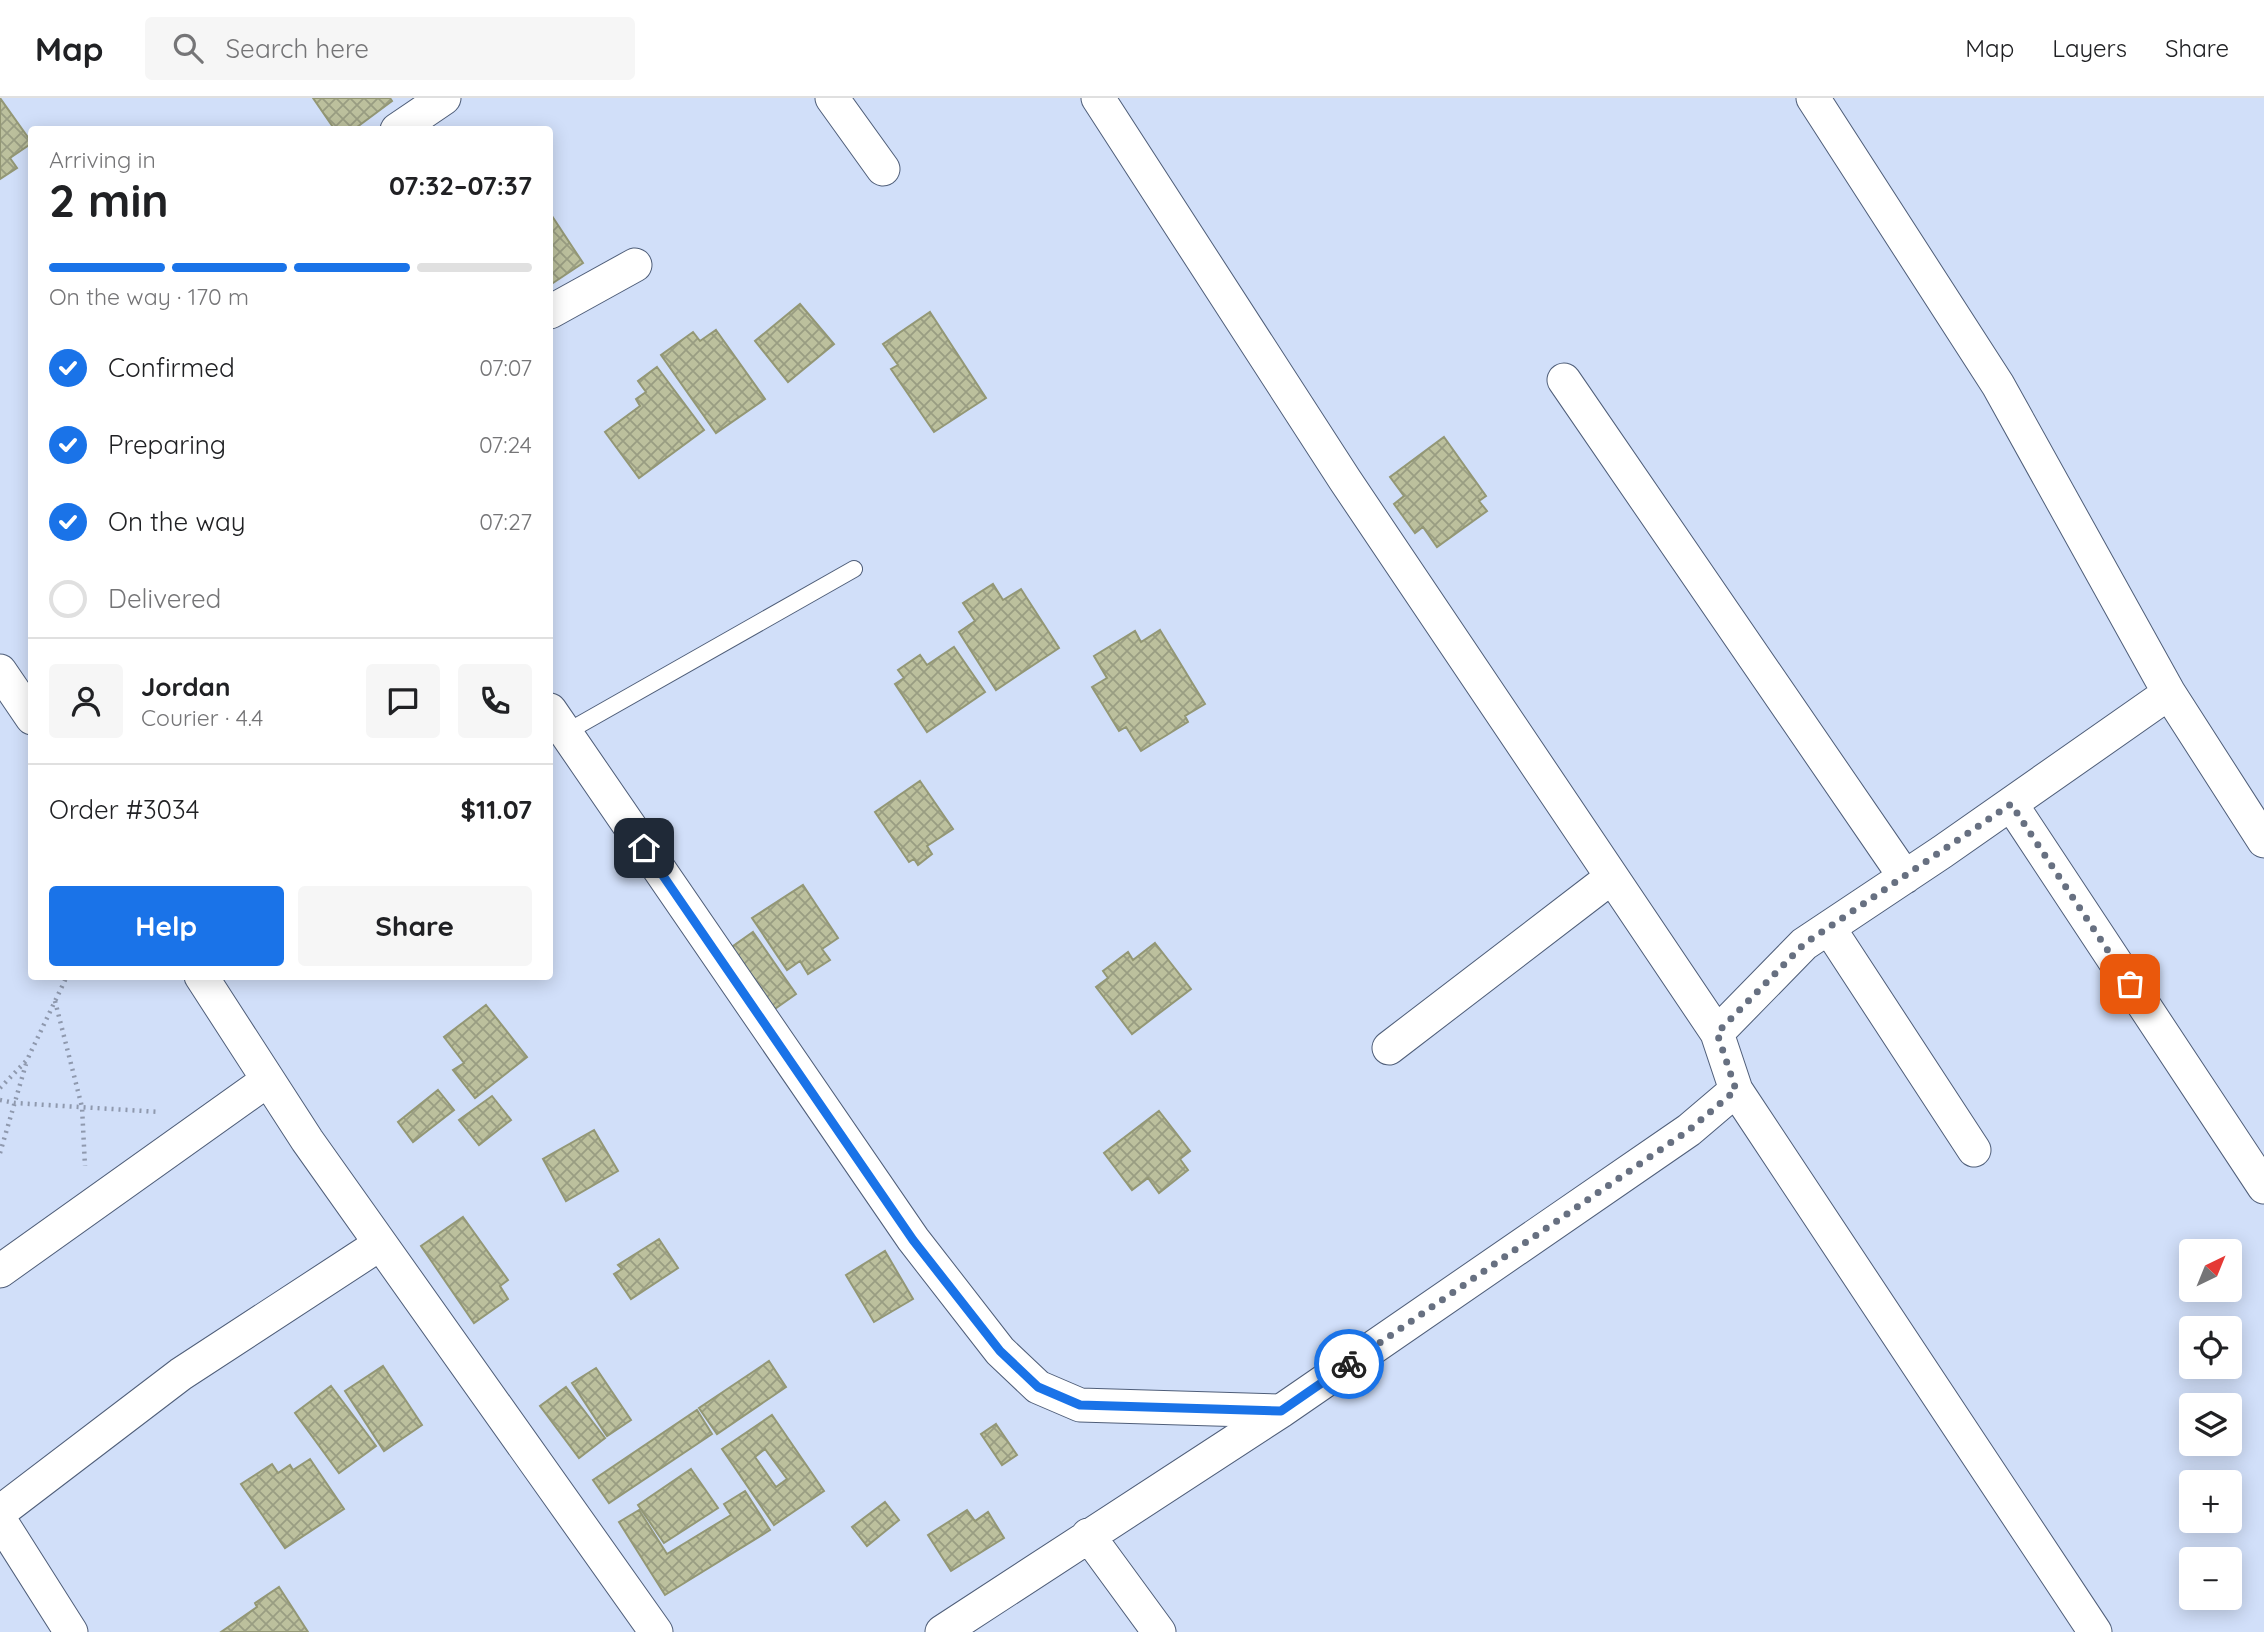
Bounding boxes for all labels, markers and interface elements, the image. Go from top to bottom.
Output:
search box [145,17,635,80]
text: Map [35,28,103,69]
icon: search [169,29,207,67]
text: Search here [225,32,369,65]
text: Map [1965,33,2014,63]
text: Layers [2052,33,2127,63]
text: Share [2165,33,2229,63]
text: Arriving in [49,145,156,174]
text: 07:32–07:37 [389,169,532,202]
text: 2 min [49,171,169,229]
text: On the way · 170 m [49,282,249,311]
icon: check [49,349,87,387]
text: Confirmed [108,351,235,384]
text: 07:07 [479,353,532,382]
icon: check [49,426,87,464]
text: Preparing [108,428,226,461]
text: 07:24 [479,430,532,459]
icon: check [49,503,87,541]
text: On the way [108,505,246,538]
text: 07:27 [479,507,532,536]
text: Delivered [108,582,221,615]
button: person [49,664,123,738]
button: chat [366,664,440,738]
button: phone [458,664,532,738]
text: Jordan [141,670,230,703]
text: Courier · 4.4 [141,703,263,732]
text: Order #3034 [49,793,199,826]
text: $11.07 [461,793,532,826]
pin [614,818,674,878]
icon: home [625,829,663,867]
button: Help [49,886,284,966]
button: Share [298,886,532,966]
pin [2100,954,2160,1014]
icon: bag [2111,965,2149,1003]
north arrow [2179,1239,2242,1302]
map controls [2179,1239,2242,1610]
button: locate [2179,1316,2242,1379]
courier [1314,1329,1384,1399]
icon: bike [1330,1345,1368,1383]
button: layers [2179,1393,2242,1456]
button: + [2179,1470,2242,1533]
button: − [2179,1547,2242,1610]

